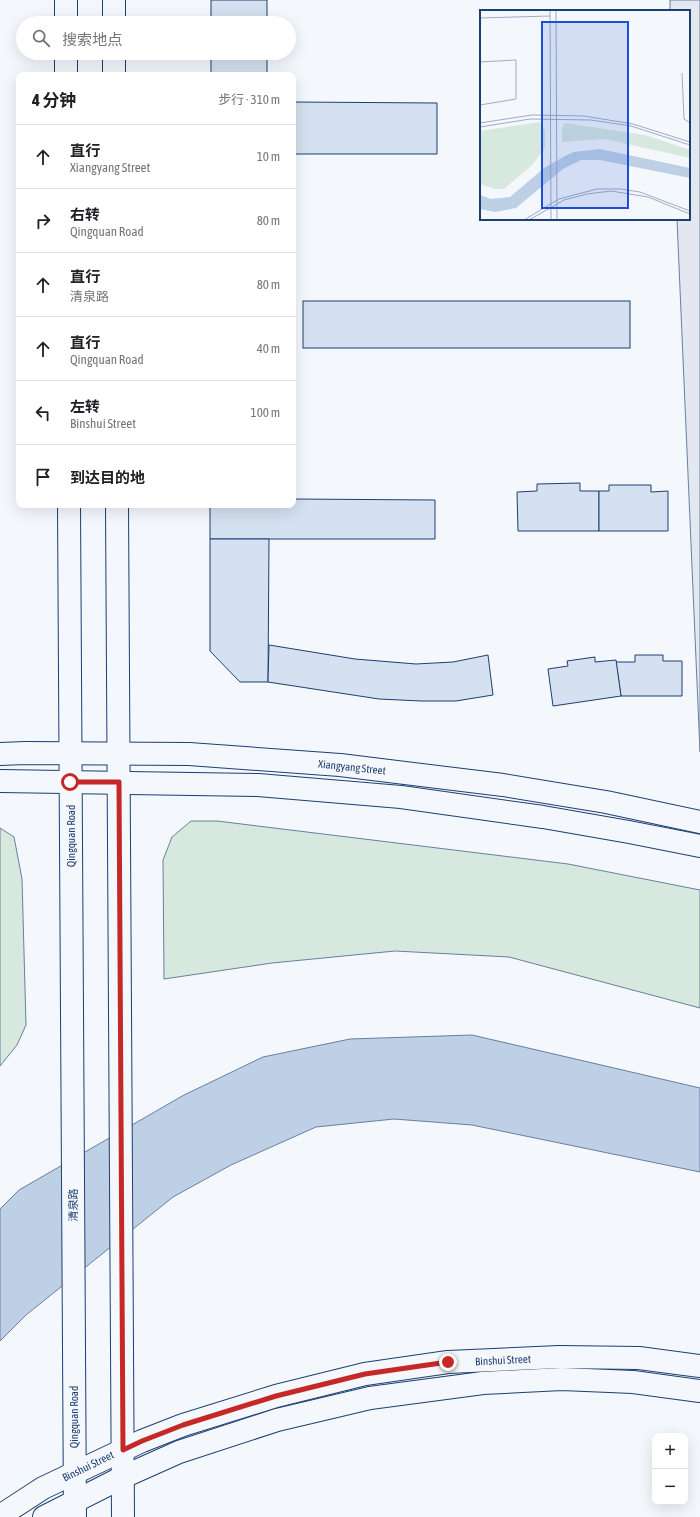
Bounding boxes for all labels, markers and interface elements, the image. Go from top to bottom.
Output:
inset map [480,10,690,220]
search box [16,16,296,60]
icon: search [30,27,52,49]
text: 搜索地点 [62,31,122,48]
text: 4 分钟 [32,90,76,110]
text: 步行 · 310 m [218,92,280,107]
text: 直行 [70,142,100,159]
icon: ahead [32,146,54,168]
text: 10 m [257,149,280,164]
text: Xiangyang Street [70,160,150,175]
text: 右转 [70,206,100,223]
icon: right [32,210,54,232]
text: 80 m [257,213,280,228]
text: Qingquan Road [70,224,144,239]
text: 直行 [70,268,100,285]
icon: ahead [32,274,54,296]
text: 80 m [257,277,280,292]
text: 清泉路 [70,289,109,304]
text: 直行 [70,334,100,351]
icon: ahead [32,338,54,360]
text: 40 m [257,341,280,356]
text: Qingquan Road [70,352,144,367]
text: 左转 [70,398,100,415]
icon: left [32,402,54,424]
text: 100 m [251,405,280,420]
text: Binshui Street [70,416,136,431]
icon: arrive [32,466,54,488]
text: 到达目的地 [70,469,145,486]
street label: Xiangyang Street [318,757,386,777]
route start [61,773,79,791]
street label: Qingquan Road [65,805,77,867]
street label: 清泉路 [67,1189,79,1222]
route end [439,1353,457,1371]
street label: Binshui Street [475,1353,531,1367]
street label: Qingquan Road [68,1386,80,1448]
map controls [652,1433,688,1505]
button: + [652,1433,688,1469]
street label: Binshui Street [60,1448,116,1484]
button: − [652,1469,688,1505]

